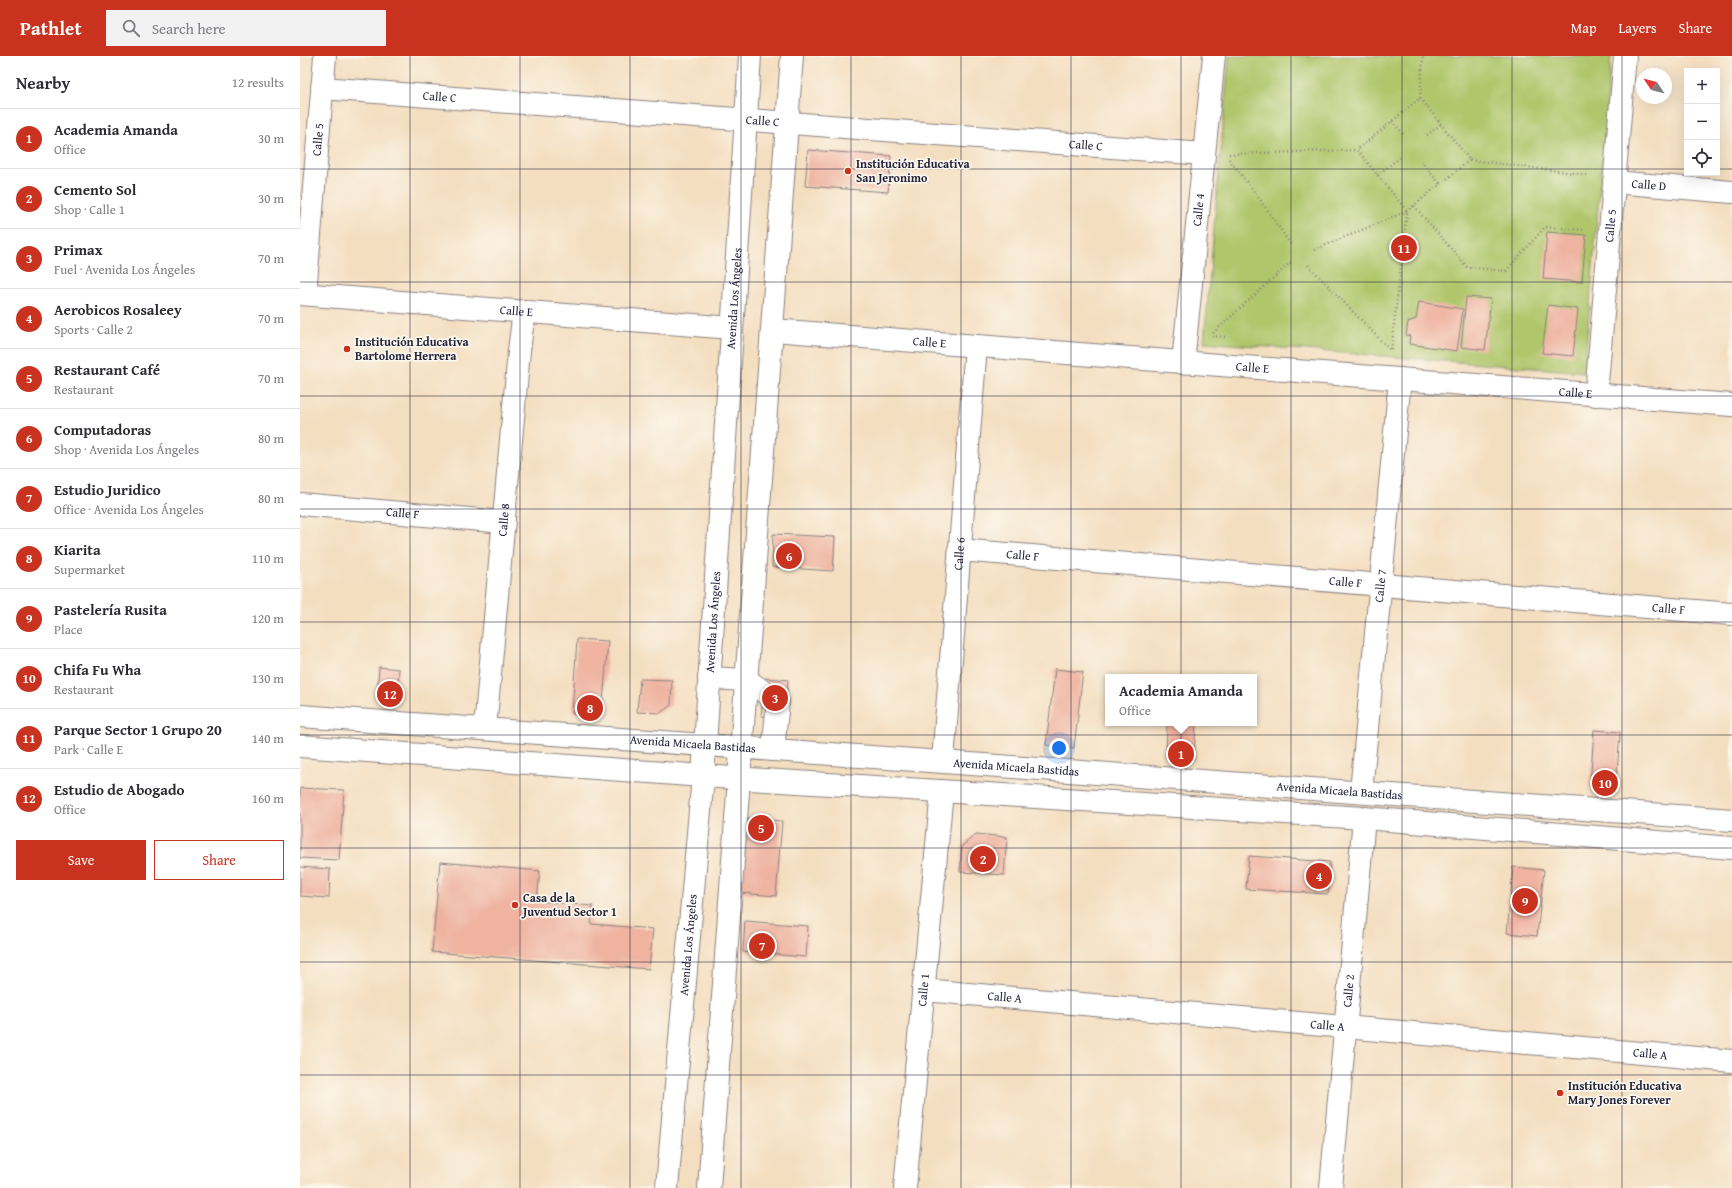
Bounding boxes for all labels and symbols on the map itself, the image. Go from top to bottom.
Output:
north arrow [1636,68,1672,104]
street label: Calle C [422,87,458,106]
street label: Calle C [745,111,781,130]
street label: Calle 5 [308,122,327,157]
street label: Calle C [1068,135,1104,154]
place label: Institución Educativa San Jeronimo [856,155,970,186]
marker: Institución Educativa San Jeronimo [843,166,853,176]
street label: Calle D [1631,175,1667,194]
street label: Calle 4 [1188,192,1208,227]
street label: Calle 5 [1600,208,1620,243]
pin: 11 [1391,233,1417,263]
street label: Avenida Los Ángeles [722,247,745,350]
street label: Calle E [499,301,534,320]
street label: Calle E [912,332,947,352]
place label: Institución Educativa Bartolome Herrera [355,333,469,364]
marker: Institución Educativa Bartolome Herrera [342,344,352,354]
street label: Calle E [1235,357,1270,377]
street label: Calle E [1558,382,1593,402]
street label: Calle 8 [493,502,513,537]
street label: Calle F [385,503,420,522]
street label: Calle 6 [949,536,969,571]
pin: 6 [776,541,802,571]
street label: Calle F [1006,545,1040,565]
street label: Calle 7 [1370,568,1390,603]
street label: Avenida Los Ángeles [701,570,724,673]
street label: Calle F [1329,572,1363,591]
street label: Calle F [1651,598,1686,618]
pin: 12 [377,679,403,709]
pin: 3 [762,683,788,713]
pin: 8 [577,693,603,723]
street label: Avenida Micaela Bastidas [629,731,757,757]
your location [1049,738,1069,758]
pin: 1 [1168,739,1194,769]
street label: Avenida Micaela Bastidas [953,754,1080,780]
pin: 10 [1592,768,1618,798]
street label: Avenida Micaela Bastidas [1276,777,1403,803]
pin: 5 [748,813,774,843]
pin: 2 [970,844,996,874]
pin: 4 [1306,861,1332,891]
pin: 9 [1512,886,1538,916]
place label: Casa de la Juventud Sector 1 [521,889,617,920]
street label: Avenida Los Ángeles [675,893,701,996]
marker: Casa de la Juventud Sector 1 [510,900,520,910]
pin: 7 [749,931,775,961]
street label: Calle 1 [913,972,933,1007]
street label: Calle 2 [1338,973,1358,1008]
street label: Calle A [987,987,1023,1007]
street label: Calle A [1310,1015,1346,1035]
street label: Calle A [1632,1043,1669,1063]
place label: Institución Educativa Mary Jones Forever [1568,1077,1682,1108]
marker: Institución Educativa Mary Jones Forever [1555,1088,1565,1098]

